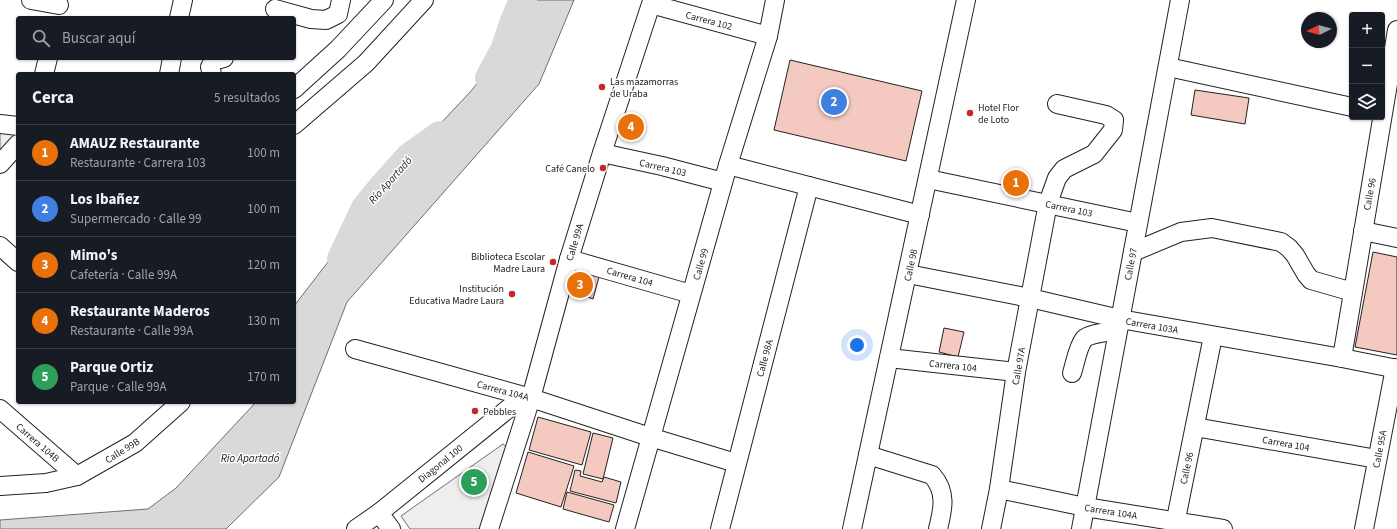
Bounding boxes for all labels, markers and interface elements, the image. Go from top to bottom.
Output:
street label: Carrera 102 [684,8,734,34]
north arrow [1301,12,1337,48]
map controls [1349,12,1385,120]
button: + [1349,12,1385,48]
search box [16,16,296,60]
icon: search [30,27,52,49]
text: Buscar aquí [62,28,135,49]
button: − [1349,48,1385,84]
place label: Las mazamorras de Uraba [610,75,678,101]
marker: Las mazamorras de Uraba [597,82,607,92]
button: layers [1349,84,1385,120]
text: Cerca [32,86,74,110]
pin: 2 [821,87,847,117]
text: 5 resultados [214,89,280,107]
place label: Hotel Flor de Loto [978,101,1019,127]
marker: Hotel Flor de Loto [965,108,975,118]
pin: 4 [618,112,644,142]
text: AMAUZ Restaurante [70,133,200,154]
text: 1 [42,144,48,162]
text: 100 m [247,144,280,162]
water label: Río Apartadó [365,153,416,207]
text: Restaurante · Carrera 103 [70,154,206,172]
street label: Carrera 103 [638,156,688,180]
place label: Café Canelo [545,162,595,176]
marker: Café Canelo [598,163,608,173]
pin: 1 [1003,168,1029,198]
street label: Calle 96 [1360,177,1380,212]
text: Los Ibañez [70,189,139,210]
street label: Carrera 103 [1044,197,1094,221]
text: 2 [42,200,48,218]
text: 100 m [247,200,280,218]
text: Supermercado · Calle 99 [70,210,201,228]
street label: Calle 99A [563,221,587,263]
text: Mimo's [70,245,117,266]
street label: Calle 99 [690,247,712,282]
street label: Calle 97 [1121,247,1141,282]
street label: Calle 98 [901,248,921,283]
place label: Biblioteca Escolar Madre Laura [471,250,546,276]
text: 3 [42,256,48,274]
text: 120 m [247,256,280,274]
marker: Biblioteca Escolar Madre Laura [548,257,558,267]
street label: Carrera 104 [605,264,655,290]
text: Cafetería · Calle 99A [70,266,177,284]
pin: 3 [567,270,593,300]
place label: Institución Educativa Madre Laura [409,282,504,308]
marker: Institución Educativa Madre Laura [507,289,517,299]
text: Restaurante Maderos [70,301,210,322]
text: 4 [42,312,48,330]
text: 130 m [247,312,280,330]
street label: Carrera 103A [1124,314,1180,338]
text: Restaurante · Calle 99A [70,322,193,340]
your location [847,335,867,355]
street label: Calle 98A [753,337,777,379]
street label: Calle 97A [1009,346,1029,386]
text: Parque Ortiz [70,357,153,378]
street label: Carrera 104 [928,357,977,375]
text: 5 [42,368,48,386]
text: 170 m [247,368,280,386]
street label: Carrera 104A [475,377,531,405]
text: Parque · Calle 99A [70,378,167,396]
place label: Pebbles [483,405,516,419]
marker: Pebbles [470,406,480,416]
street label: Carrera 104B [13,420,62,466]
street label: Calle 95A [1369,429,1391,469]
street label: Carrera 104 [1261,433,1311,455]
street label: Calle 99B [102,435,143,467]
street label: Diagonal 100 [415,441,466,486]
water label: Rio Apartadó [221,451,280,466]
street label: Calle 96 [1177,451,1197,486]
pin: 5 [461,467,487,497]
street label: Carrera 104A [1083,501,1139,523]

